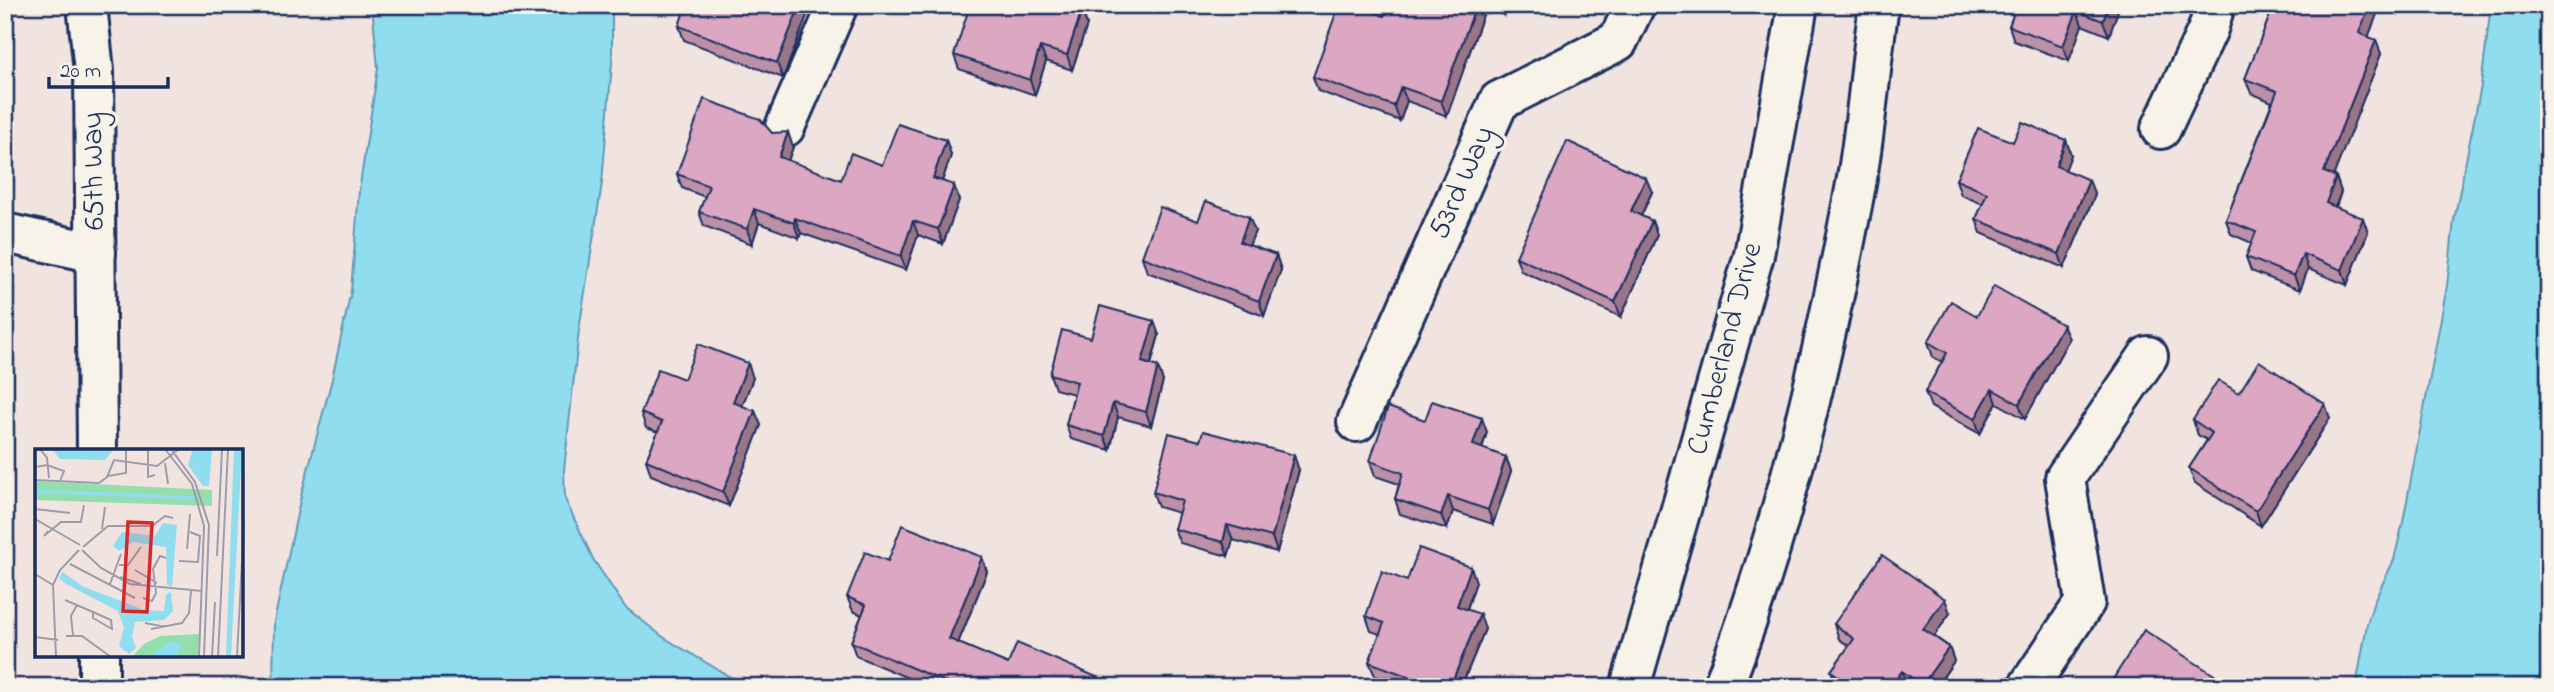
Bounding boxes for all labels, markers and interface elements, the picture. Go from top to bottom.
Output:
scale bar [49,46,168,90]
text: 20 m [60,57,101,87]
street label: 65th Way [72,111,118,231]
street label: 53rd Way [1419,120,1507,246]
street label: Cumberland Drive [1676,237,1776,460]
inset map [35,449,243,657]

